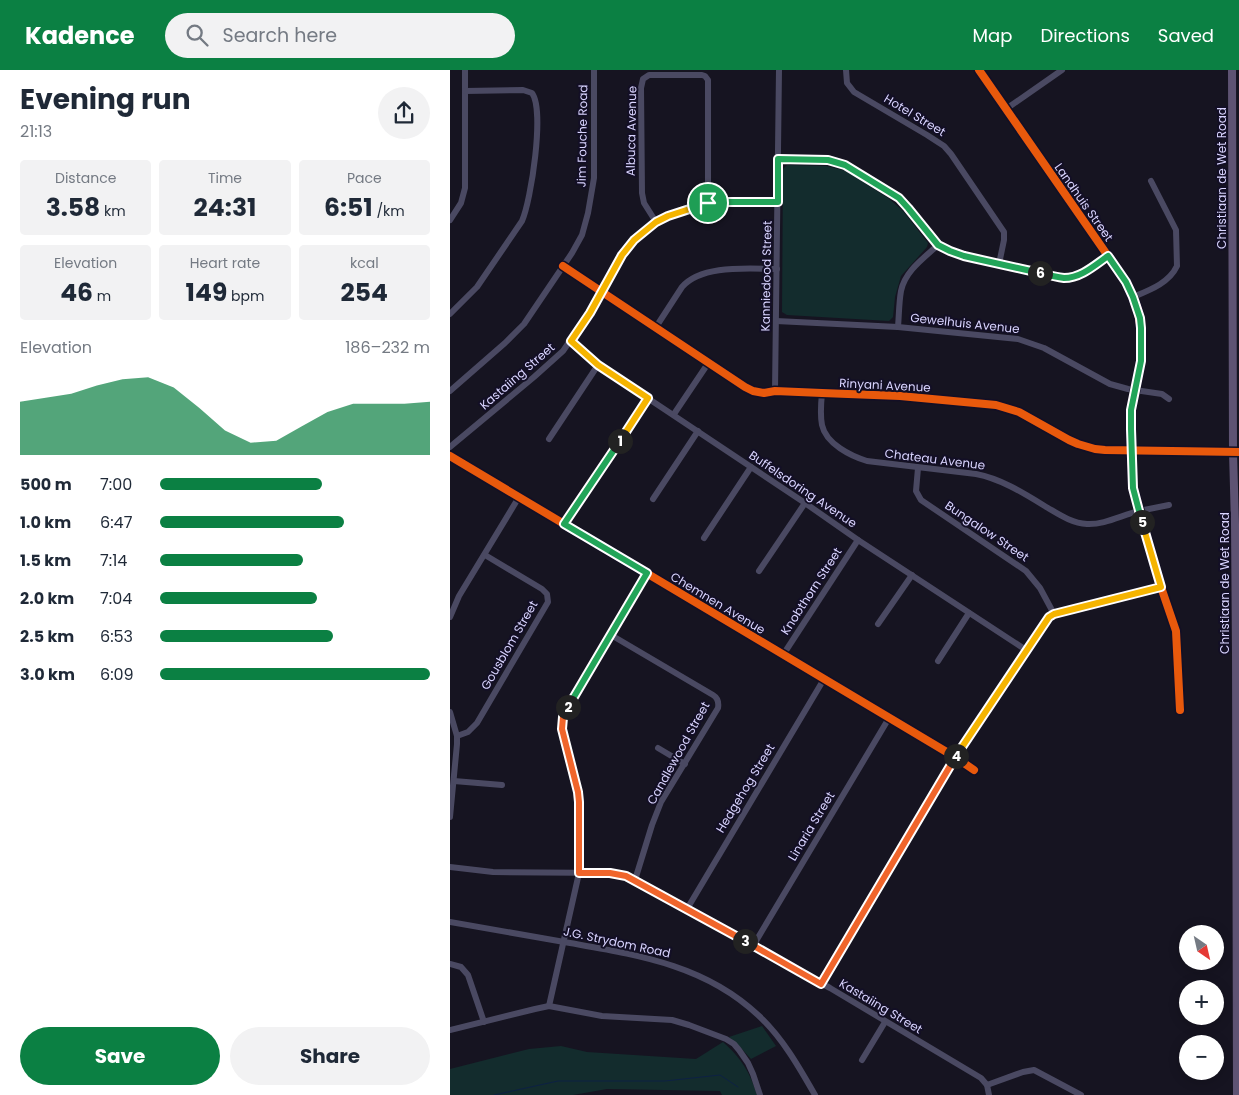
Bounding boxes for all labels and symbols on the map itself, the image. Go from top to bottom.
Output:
street label: Jim Fouche Road [573,84,591,188]
street label: Albuca Avenue [622,86,640,176]
street label: Hotel Street [881,90,949,140]
street label: Christiaan de Wet Road [1213,107,1230,249]
street label: Landhuis Street [1051,159,1117,245]
pin [687,182,729,224]
street label: Kanniedood Street [757,220,775,332]
pin: 6 [1028,260,1052,286]
street label: Gewelhuis Avenue [909,309,1021,337]
street label: Kastaiing Street [476,339,558,413]
street label: Rinyani Avenue [839,374,931,396]
pin: 1 [608,428,632,454]
street label: Chateau Avenue [884,444,986,474]
street label: Buffelsdoring Avenue [746,446,860,532]
street label: Bungalow Street [942,497,1032,565]
pin: 5 [1130,510,1154,534]
street label: Christiaan de Wet Road [1216,512,1233,654]
street label: Knobthorn Street [776,544,846,638]
street label: Chemnen Avenue [667,568,769,638]
street label: Gousblom Street [477,597,541,693]
pin: 2 [556,694,580,720]
street label: Candlewood Street [643,698,713,808]
street label: Hedgehog Street [712,740,778,836]
pin: 4 [944,744,968,768]
street label: Linaria Street [784,788,838,864]
street label: J.G. Strydom Road [562,922,672,962]
north arrow [1179,925,1224,970]
pin: 3 [732,928,758,954]
street label: Kastaiing Street [836,974,926,1038]

